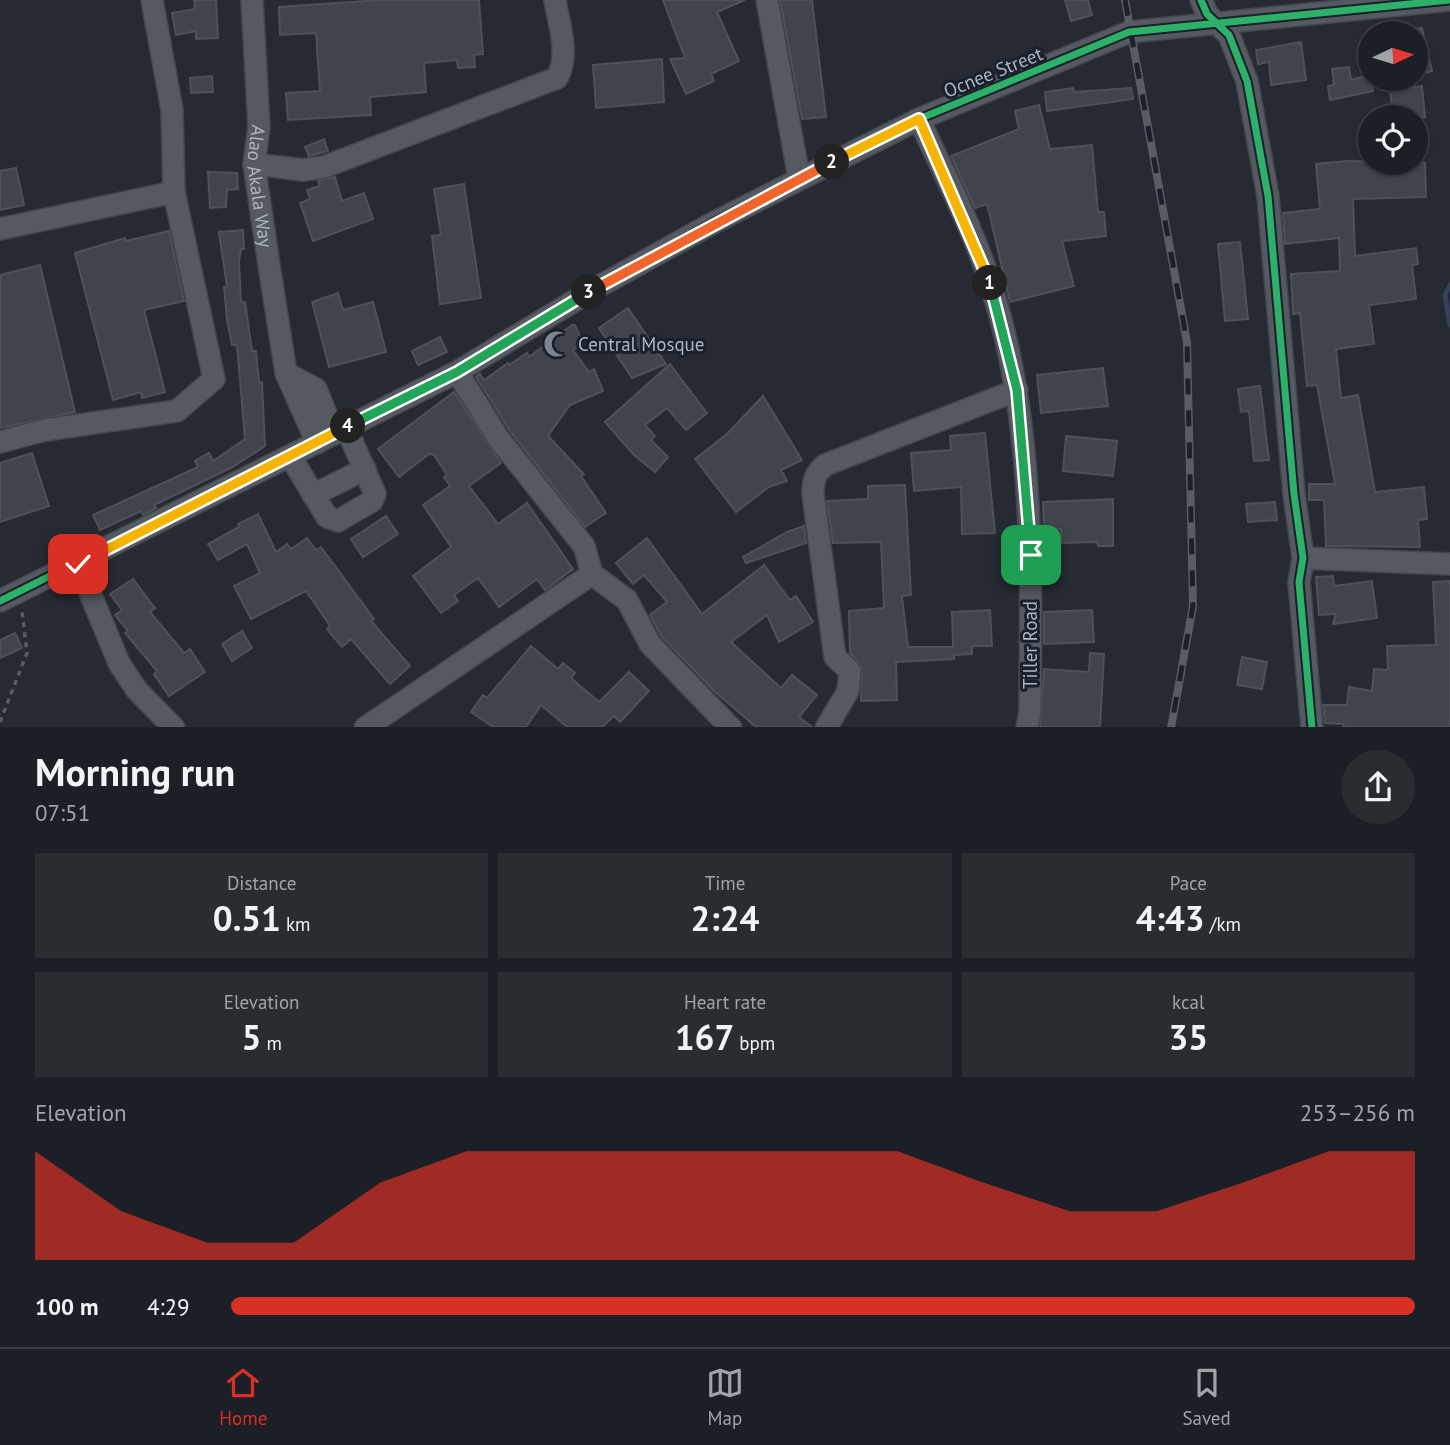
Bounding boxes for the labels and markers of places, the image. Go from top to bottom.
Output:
pin: 2 [814,144,850,180]
pin: 1 [972,266,1007,300]
pin: 3 [572,274,606,310]
mosque icon: Central Mosque [542,329,572,359]
place label: Central Mosque [578,332,704,356]
pin: 4 [330,408,366,444]
pin [1001,525,1061,585]
pin [48,534,108,594]

